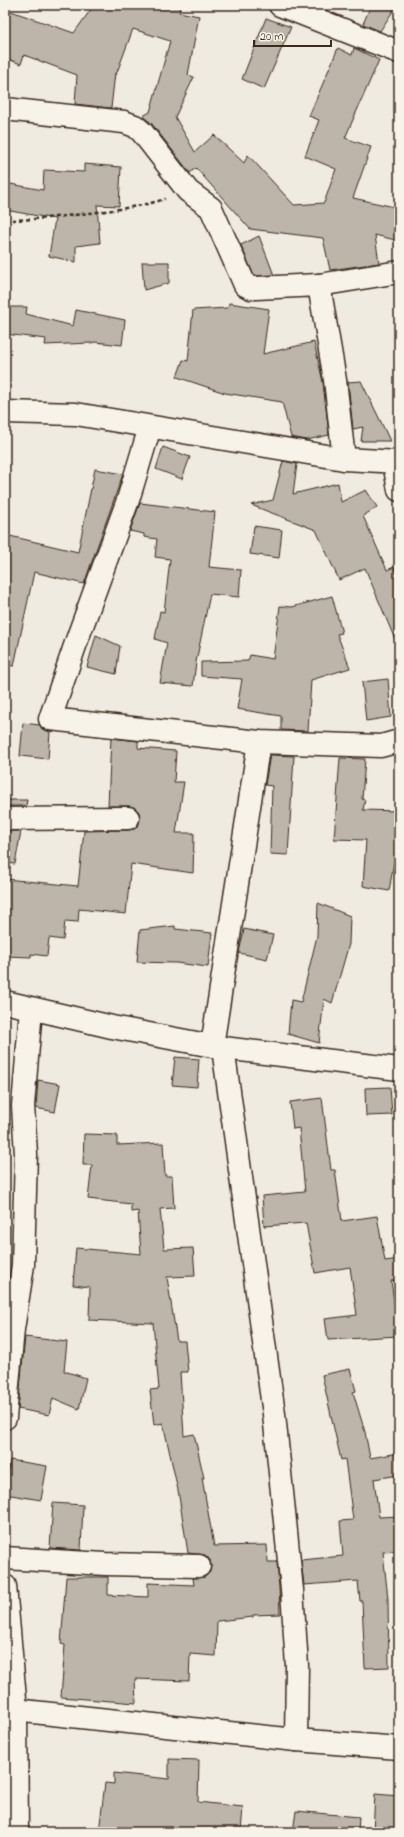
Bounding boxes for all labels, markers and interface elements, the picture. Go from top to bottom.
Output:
scale bar [254,22,331,48]
text: 20 m [260,28,283,46]

